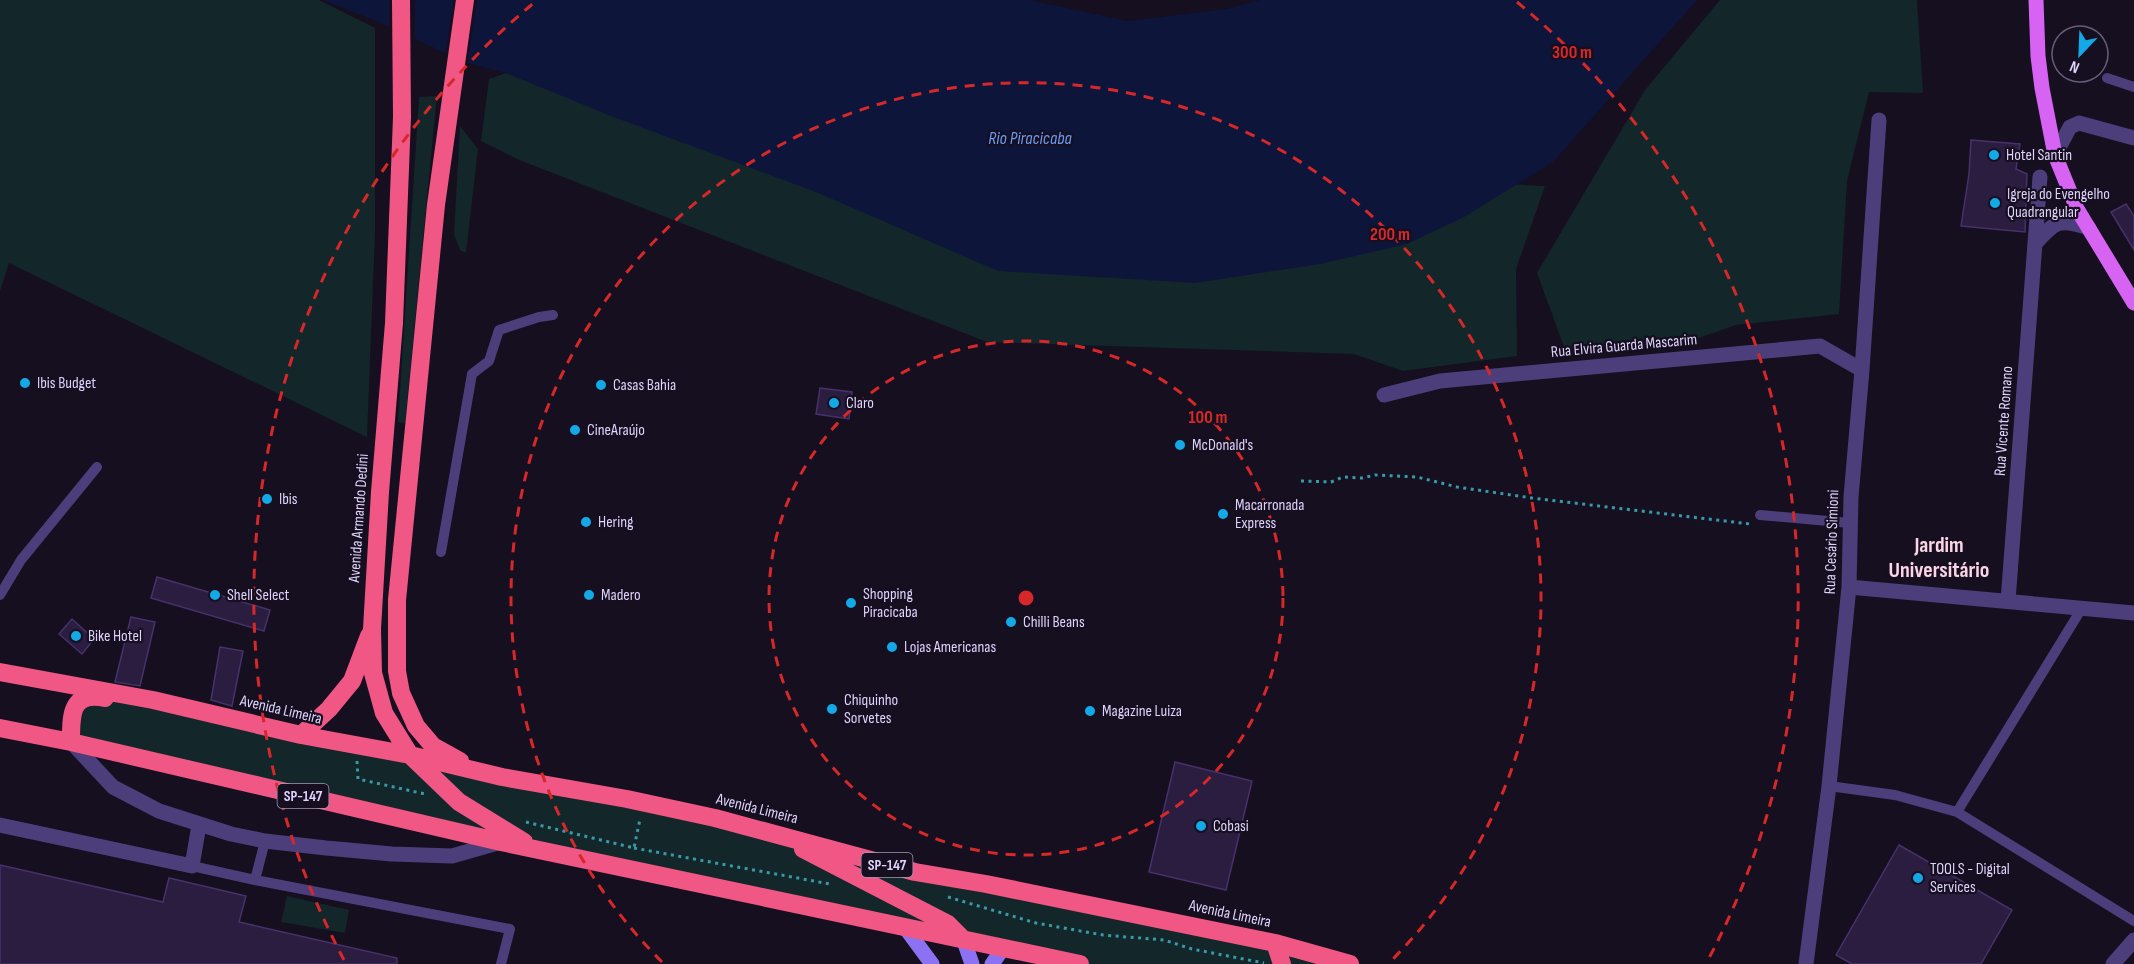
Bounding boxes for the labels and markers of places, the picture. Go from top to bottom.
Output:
place label: Hotel Santin [2006,146,2072,165]
marker: Hotel Santin [1987,148,2001,162]
place label: Igreja do Evengelho Quadrangular [2007,185,2110,222]
marker: Igreja do Evengelho Quadrangular [1988,196,2002,210]
place label: Ibis Budget [37,374,96,393]
marker: Ibis Budget [18,376,32,390]
place label: Casas Bahia [613,376,676,395]
marker: Casas Bahia [594,378,608,392]
place label: Claro [846,394,874,413]
marker: Claro [827,396,841,410]
place label: CineAraújo [587,421,645,440]
marker: CineAraújo [568,423,582,437]
place label: McDonald's [1192,436,1254,455]
marker: McDonald's [1173,438,1187,452]
place label: Ibis [279,490,298,509]
marker: Ibis [260,492,274,506]
place label: Macarronada Express [1235,496,1304,533]
marker: Macarronada Express [1216,507,1230,521]
place label: Hering [598,513,633,532]
marker: Hering [579,515,593,529]
place label: Shopping Piracicaba [863,585,918,622]
place label: Shell Select [227,586,290,605]
place label: Madero [601,586,641,605]
marker: Shell Select [208,588,222,602]
marker: Madero [582,588,596,602]
centre of rings [1016,588,1036,608]
marker: Shopping Piracicaba [844,596,858,610]
place label: Chilli Beans [1023,613,1085,632]
marker: Chilli Beans [1004,615,1018,629]
place label: Bike Hotel [88,627,142,646]
marker: Bike Hotel [69,629,83,643]
place label: Lojas Americanas [904,638,996,657]
marker: Lojas Americanas [885,640,899,654]
place label: Chiquinho Sorvetes [844,691,898,728]
marker: Chiquinho Sorvetes [825,702,839,716]
place label: Magazine Luiza [1102,702,1182,721]
marker: Magazine Luiza [1083,704,1097,718]
place label: Cobasi [1213,817,1249,836]
marker: Cobasi [1194,819,1208,833]
place label: TOOLS - Digital Services [1930,860,2010,897]
marker: TOOLS - Digital Services [1911,871,1925,885]

